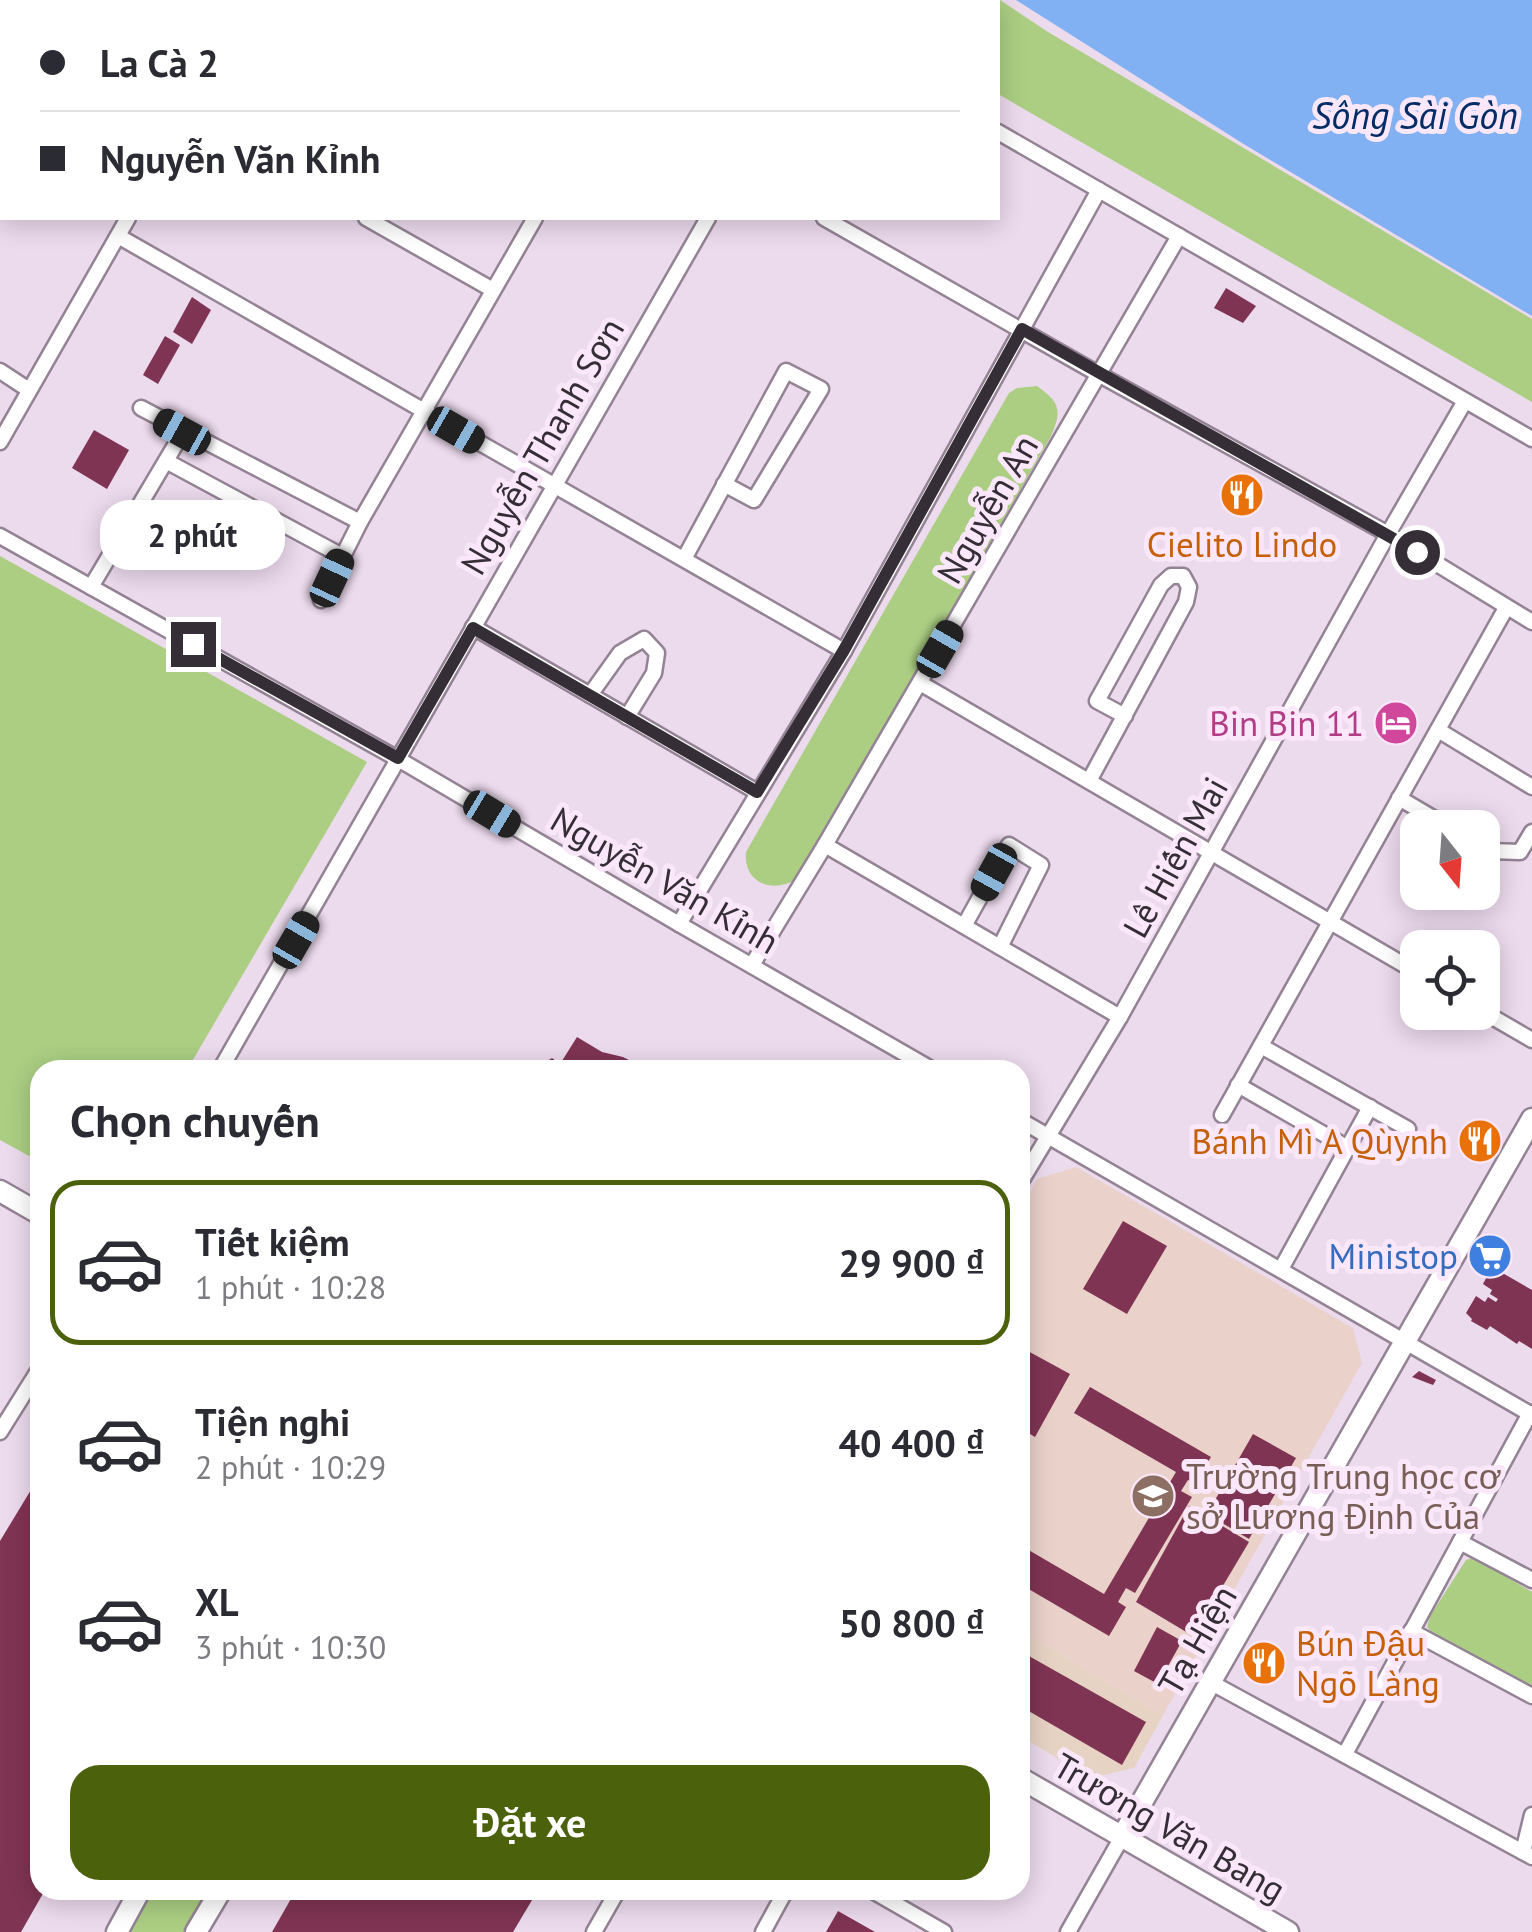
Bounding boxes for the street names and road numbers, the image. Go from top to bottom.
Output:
street label: Nguyễn Thanh Sơn [450,310,634,582]
street label: Nguyễn An [926,426,1048,592]
street label: Lê Hiến Mai [1112,769,1238,945]
street label: Nguyễn Văn Kỉnh [543,796,787,964]
street label: Tạ Hiện [1147,1577,1247,1703]
street label: Trương Văn Bang [1046,1742,1294,1912]

